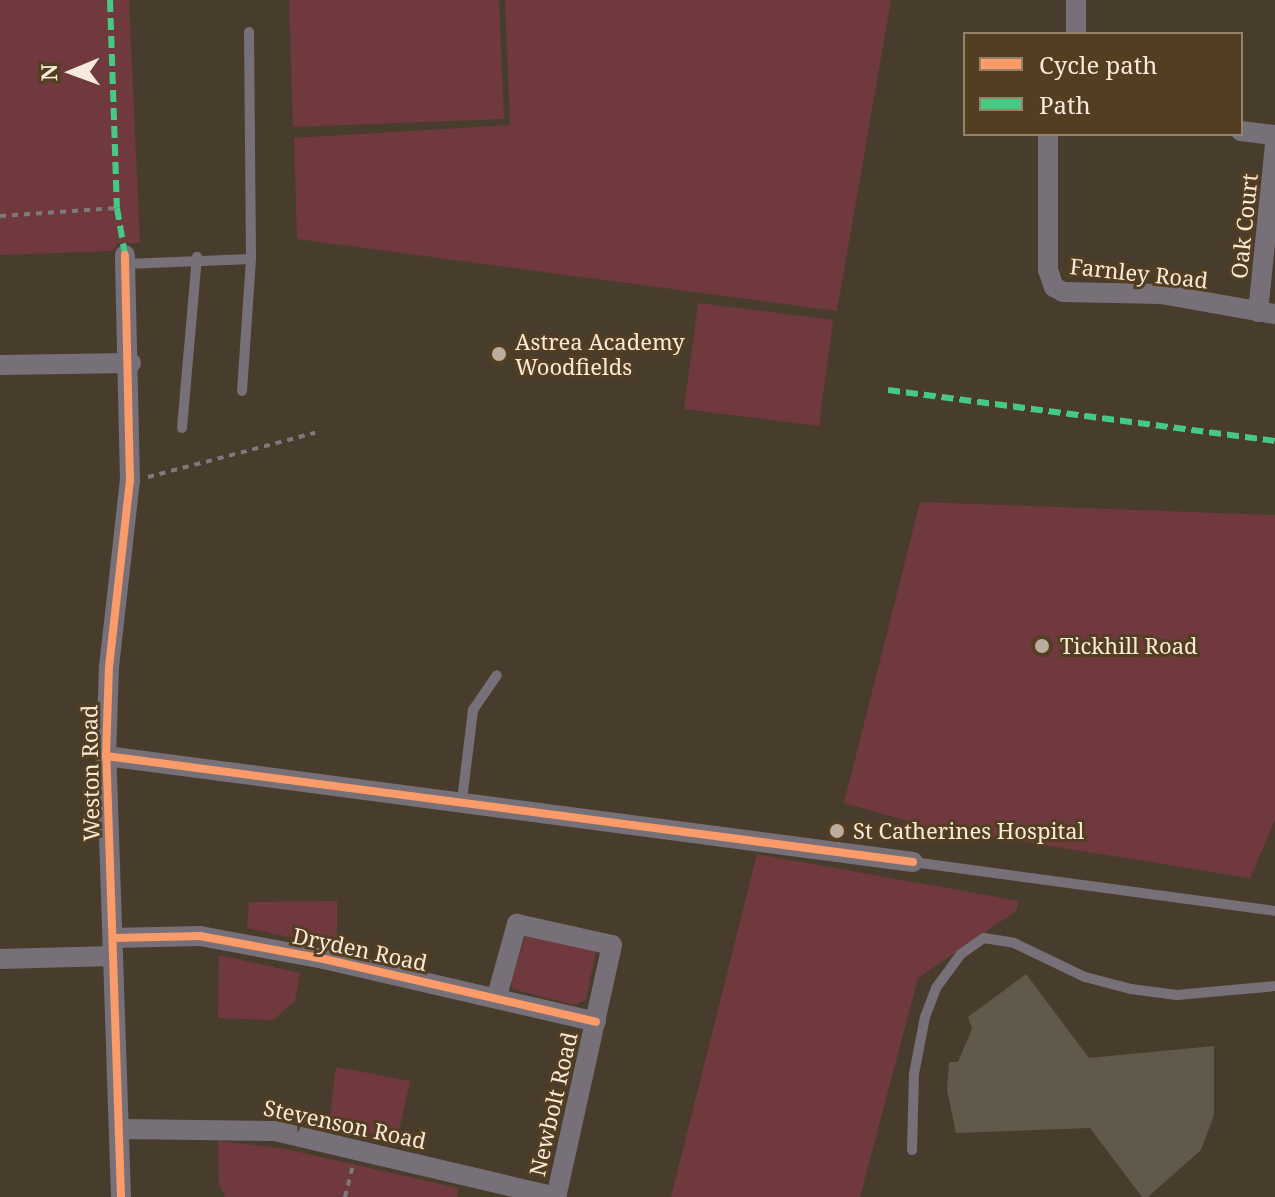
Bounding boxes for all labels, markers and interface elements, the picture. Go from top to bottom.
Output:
north arrow [32,32,112,112]
legend [963,32,1243,136]
text: Cycle path [1039,48,1158,81]
text: N [33,63,63,81]
text: Path [1039,88,1091,121]
street label: Oak Court [1225,172,1263,280]
street label: Farnley Road [1069,253,1209,293]
place label: Astrea Academy Woodfields [515,328,685,380]
marker: Astrea Academy Woodfields [490,345,508,363]
place label: Tickhill Road [1060,633,1198,659]
marker: Tickhill Road [1031,635,1053,657]
street label: Weston Road [76,704,104,842]
place label: St Catherines Hospital [853,818,1084,844]
marker: St Catherines Hospital [828,822,846,840]
street label: Dryden Road [290,922,430,976]
street label: Newbolt Road [524,1029,582,1179]
street label: Stevenson Road [261,1094,429,1154]

